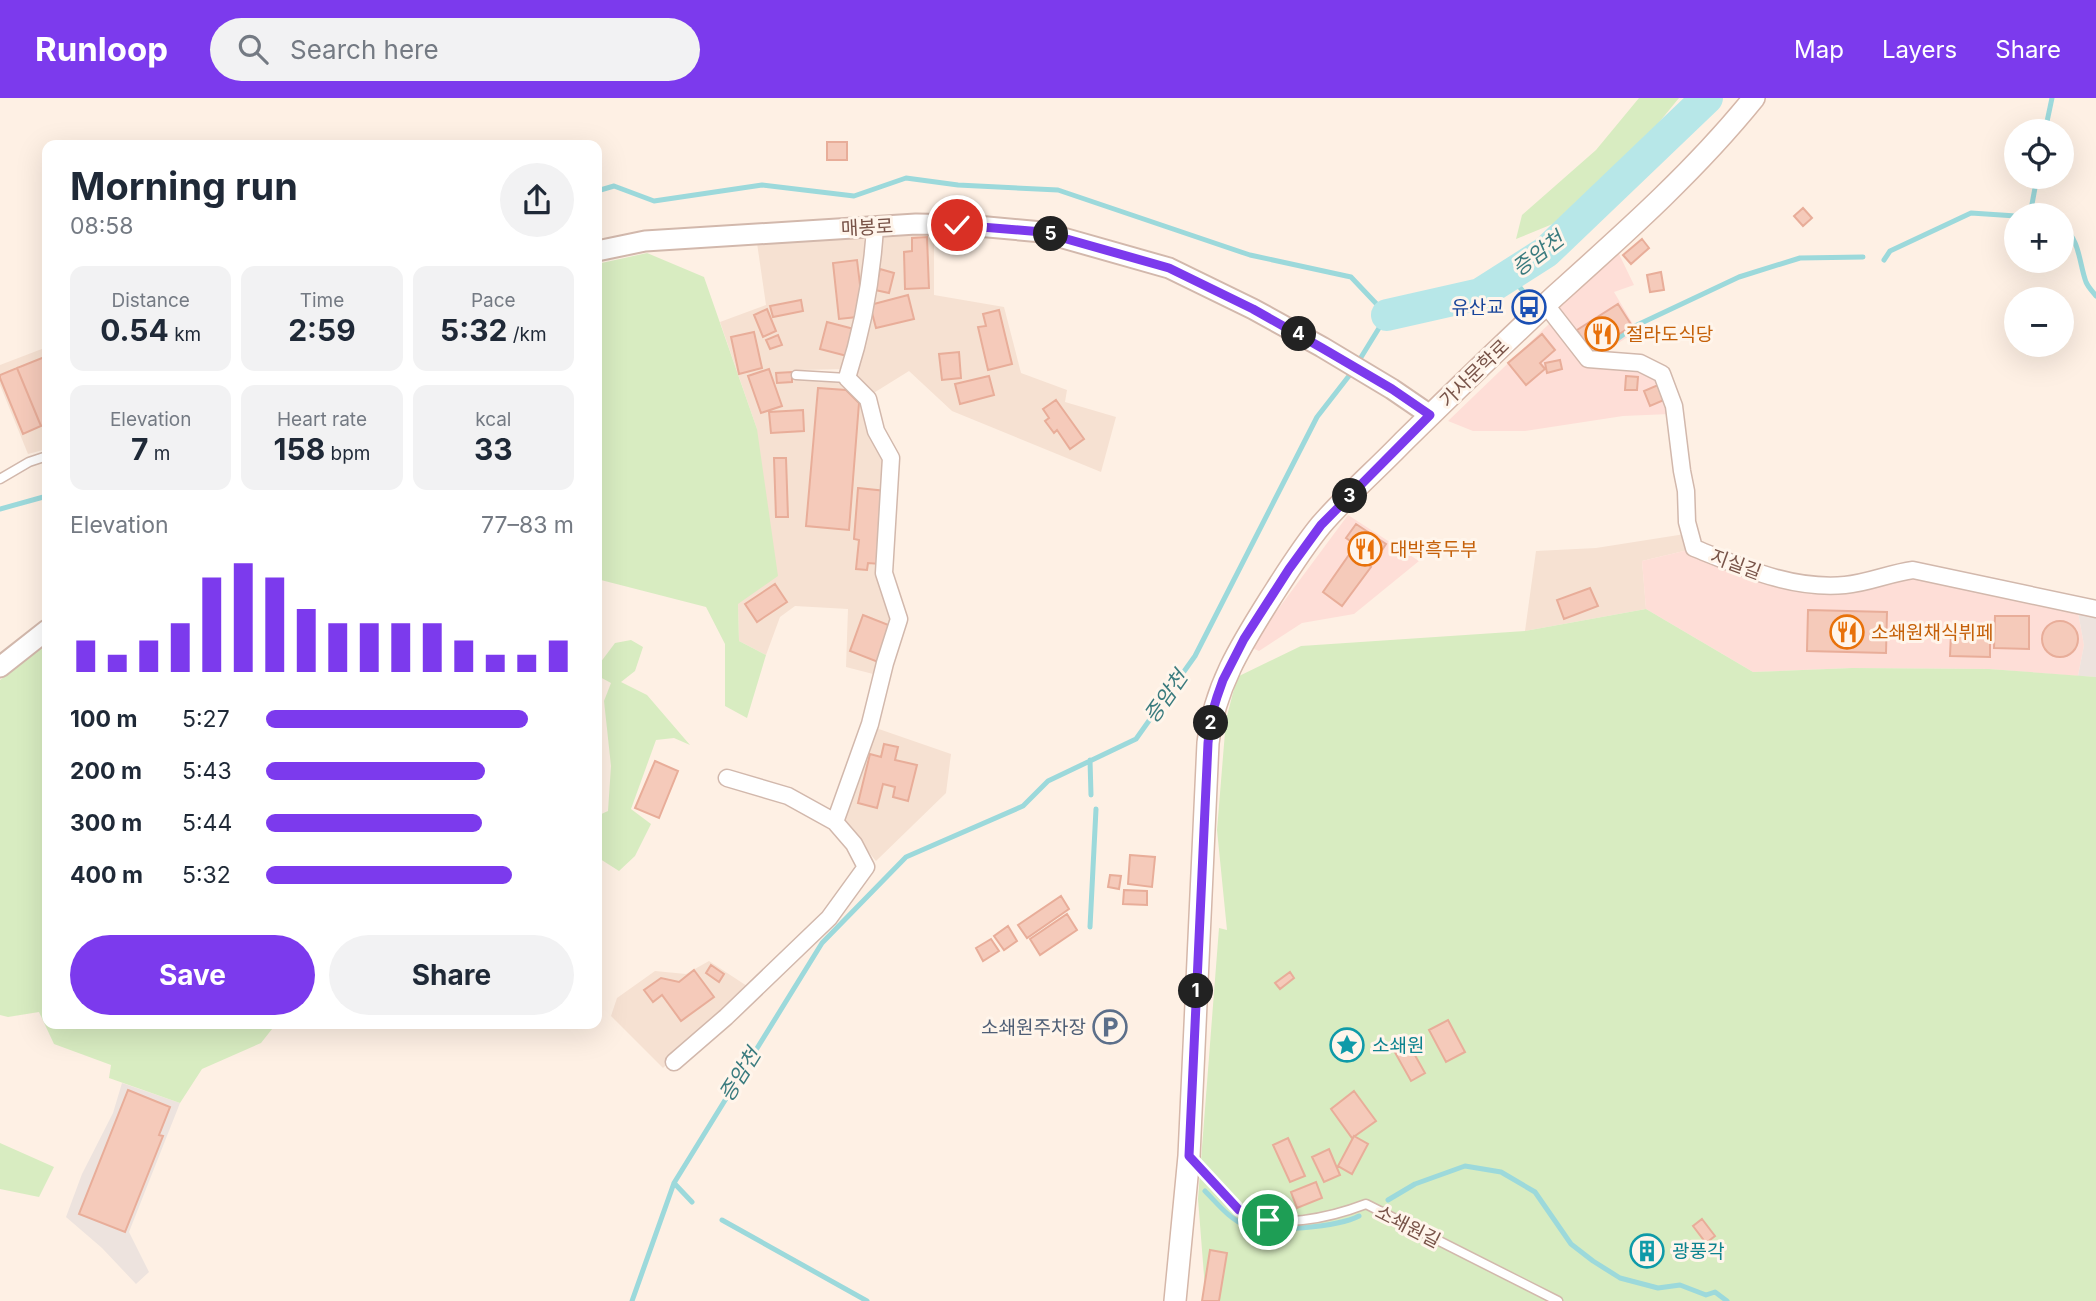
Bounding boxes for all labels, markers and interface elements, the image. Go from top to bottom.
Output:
search box [210,18,700,81]
text: Runloop [35,29,168,69]
icon: search [234,30,272,68]
text: Search here [290,34,439,65]
text: Map [1794,35,1844,64]
text: Layers [1882,35,1957,64]
text: Share [1995,35,2061,64]
map controls [2004,119,2074,357]
button: locate [2004,119,2074,189]
text: Morning run [70,163,298,209]
button: share [500,163,574,237]
pin [927,195,987,255]
button: + [2004,203,2074,273]
icon: check [938,206,976,244]
text: 08:58 [70,212,134,240]
street label: 매봉로 [840,215,894,240]
pin: 5 [1034,216,1068,252]
text: 5 [1044,222,1057,245]
water label: 증암천 [1507,225,1571,281]
button: − [2004,287,2074,357]
bus stop icon: 유산교 [1510,288,1548,326]
text: Distance [111,289,190,312]
text: Time [300,289,344,312]
text: Pace [471,289,516,312]
place label: 유산교 [1452,296,1504,319]
text: 0.54 [100,312,169,348]
text: 2:59 [288,312,356,348]
text: 5:32 [440,312,507,348]
restaurant icon: 절라도식당 [1583,315,1621,353]
pin: 4 [1282,316,1316,352]
text: 4 [1292,322,1305,345]
text: km [169,323,201,346]
text: /km [507,323,547,346]
place label: 절라도식당 [1626,323,1713,346]
street label: 가사문학로 [1435,335,1514,412]
text: Elevation [110,408,191,431]
text: Heart rate [277,408,367,431]
text: kcal [475,408,511,431]
text: 7 [131,431,148,467]
text: 158 [274,431,325,467]
text: 33 [474,431,513,467]
text: m [148,442,170,465]
text: bpm [325,442,370,465]
pin: 3 [1332,478,1368,514]
text: 3 [1343,484,1356,507]
text: Elevation [70,511,169,539]
text: 77–83 m [481,511,574,539]
restaurant icon: 대박흑두부 [1346,530,1384,568]
place label: 대박흑두부 [1390,538,1477,561]
street label: 지실길 [1707,545,1764,584]
restaurant icon: 소쇄원채식뷔페 [1828,613,1866,651]
place label: 소쇄원채식뷔페 [1871,621,1993,644]
water label: 증암천 [1139,664,1194,728]
text: 100 m [70,705,137,733]
text: 5:27 [182,705,230,733]
pin: 2 [1194,706,1228,740]
text: 2 [1205,711,1216,734]
text: 200 m [70,757,142,785]
text: 5:43 [182,757,232,785]
text: 300 m [70,809,142,837]
text: 5:44 [182,809,232,837]
text: 400 m [70,861,143,889]
text: 5:32 [182,861,231,889]
button: Save [70,935,315,1015]
button: Share [329,935,574,1015]
pin: 1 [1178,974,1214,1008]
text: 1 [1191,979,1200,1002]
parking icon: 소쇄원주차장 [1091,1008,1129,1046]
place label: 소쇄원주차장 [981,1016,1086,1039]
place icon: 소쇄원 [1328,1026,1366,1064]
place label: 소쇄원 [1372,1034,1424,1057]
water label: 증암천 [714,1041,767,1106]
pin [1238,1190,1298,1250]
street label: 소쇄원길 [1371,1200,1444,1253]
icon: arrive [1249,1201,1287,1239]
building icon: 광풍각 [1628,1232,1666,1270]
place label: 광풍각 [1672,1240,1725,1263]

